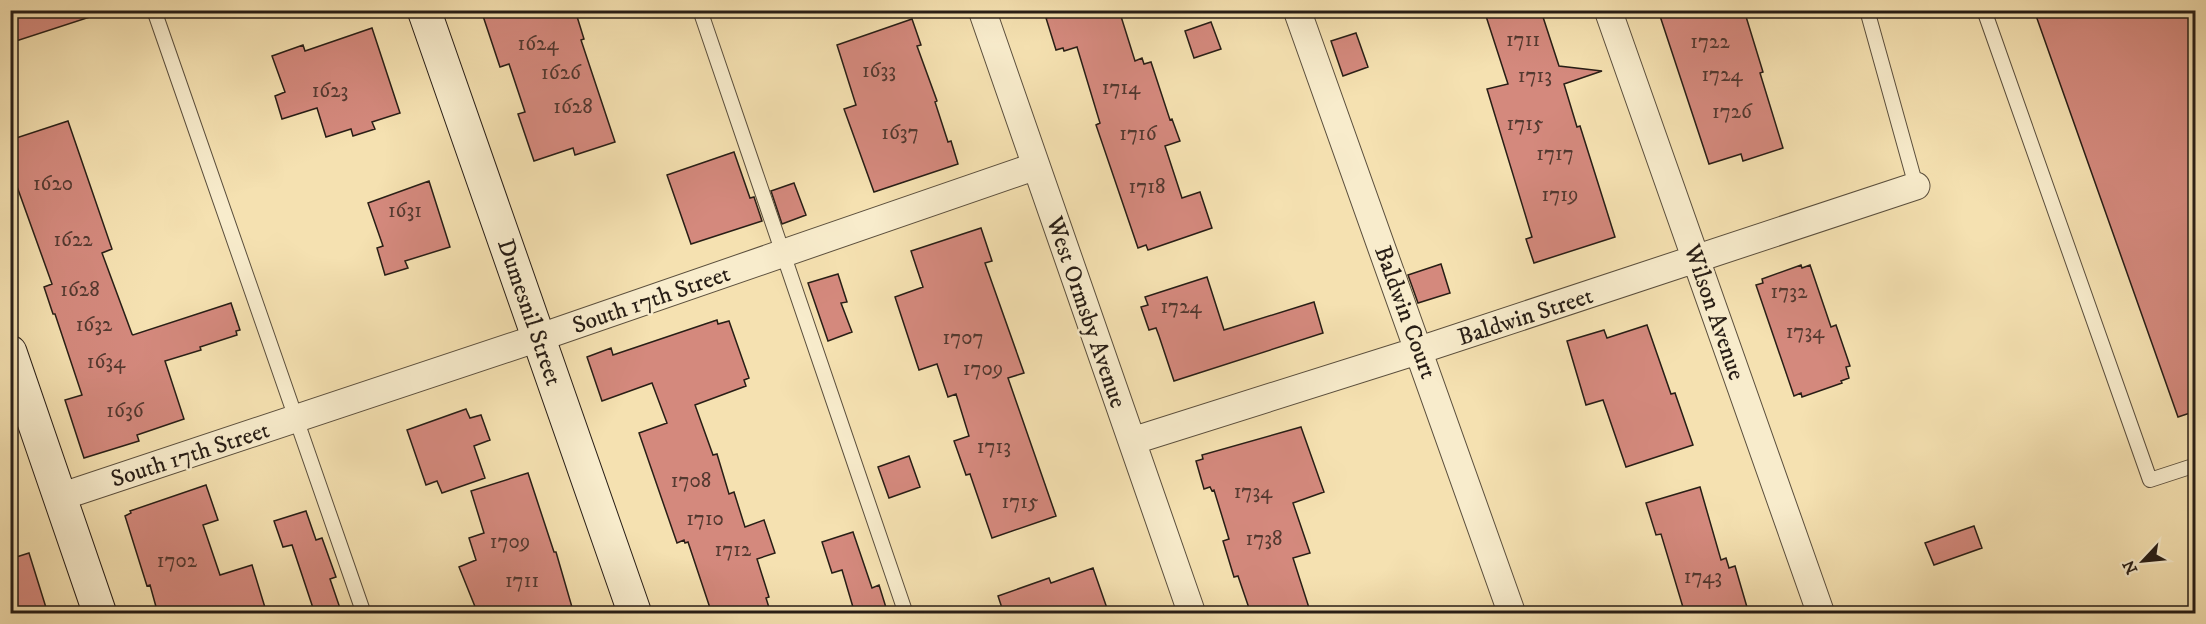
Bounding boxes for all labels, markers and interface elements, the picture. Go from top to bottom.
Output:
house number: 1711 [1506,27,1540,53]
house number: 1722 [1690,29,1730,55]
house number: 1624 [518,31,559,57]
house number: 1633 [862,58,896,84]
house number: 1626 [541,60,582,86]
house number: 1724 [1701,62,1743,88]
house number: 1713 [1518,63,1552,89]
house number: 1714 [1102,75,1141,101]
house number: 1623 [312,78,348,104]
house number: 1628 [553,94,593,120]
house number: 1726 [1712,99,1753,125]
house number: 1715 [1507,111,1543,137]
house number: 1637 [881,120,919,146]
house number: 1716 [1119,121,1158,147]
house number: 1717 [1536,141,1574,167]
house number: 1620 [33,171,73,197]
house number: 1718 [1129,174,1166,200]
house number: 1719 [1542,182,1578,208]
house number: 1631 [388,198,422,224]
street label: West Ormsby Avenue [1039,212,1133,412]
house number: 1622 [53,227,93,253]
street label: Dumesnil Street [490,235,568,390]
street label: Wilson Avenue [1676,239,1751,384]
street label: Baldwin Court [1367,242,1443,383]
street label: South 17th Street [568,259,734,341]
house number: 1628 [60,277,100,303]
house number: 1732 [1771,279,1808,305]
street label: Baldwin Street [1454,281,1597,353]
house number: 1724 [1160,294,1202,320]
house number: 1632 [76,312,113,338]
house number: 1734 [1786,319,1825,345]
house number: 1707 [942,325,984,351]
house number: 1634 [87,349,126,375]
house number: 1709 [963,356,1003,382]
house number: 1636 [106,398,145,424]
street label: South 17th Street [107,415,274,495]
house number: 1713 [977,434,1011,460]
house number: 1708 [671,468,711,494]
house number: 1734 [1234,479,1273,505]
house number: 1715 [1002,489,1038,515]
house number: 1710 [686,506,724,532]
house number: 1738 [1245,526,1283,552]
house number: 1709 [490,529,530,555]
north arrow [2113,531,2173,591]
house number: 1712 [715,537,752,563]
house number: 1702 [157,548,198,574]
text: N [2119,557,2142,577]
house number: 1743 [1684,564,1722,590]
house number: 1711 [505,568,539,594]

